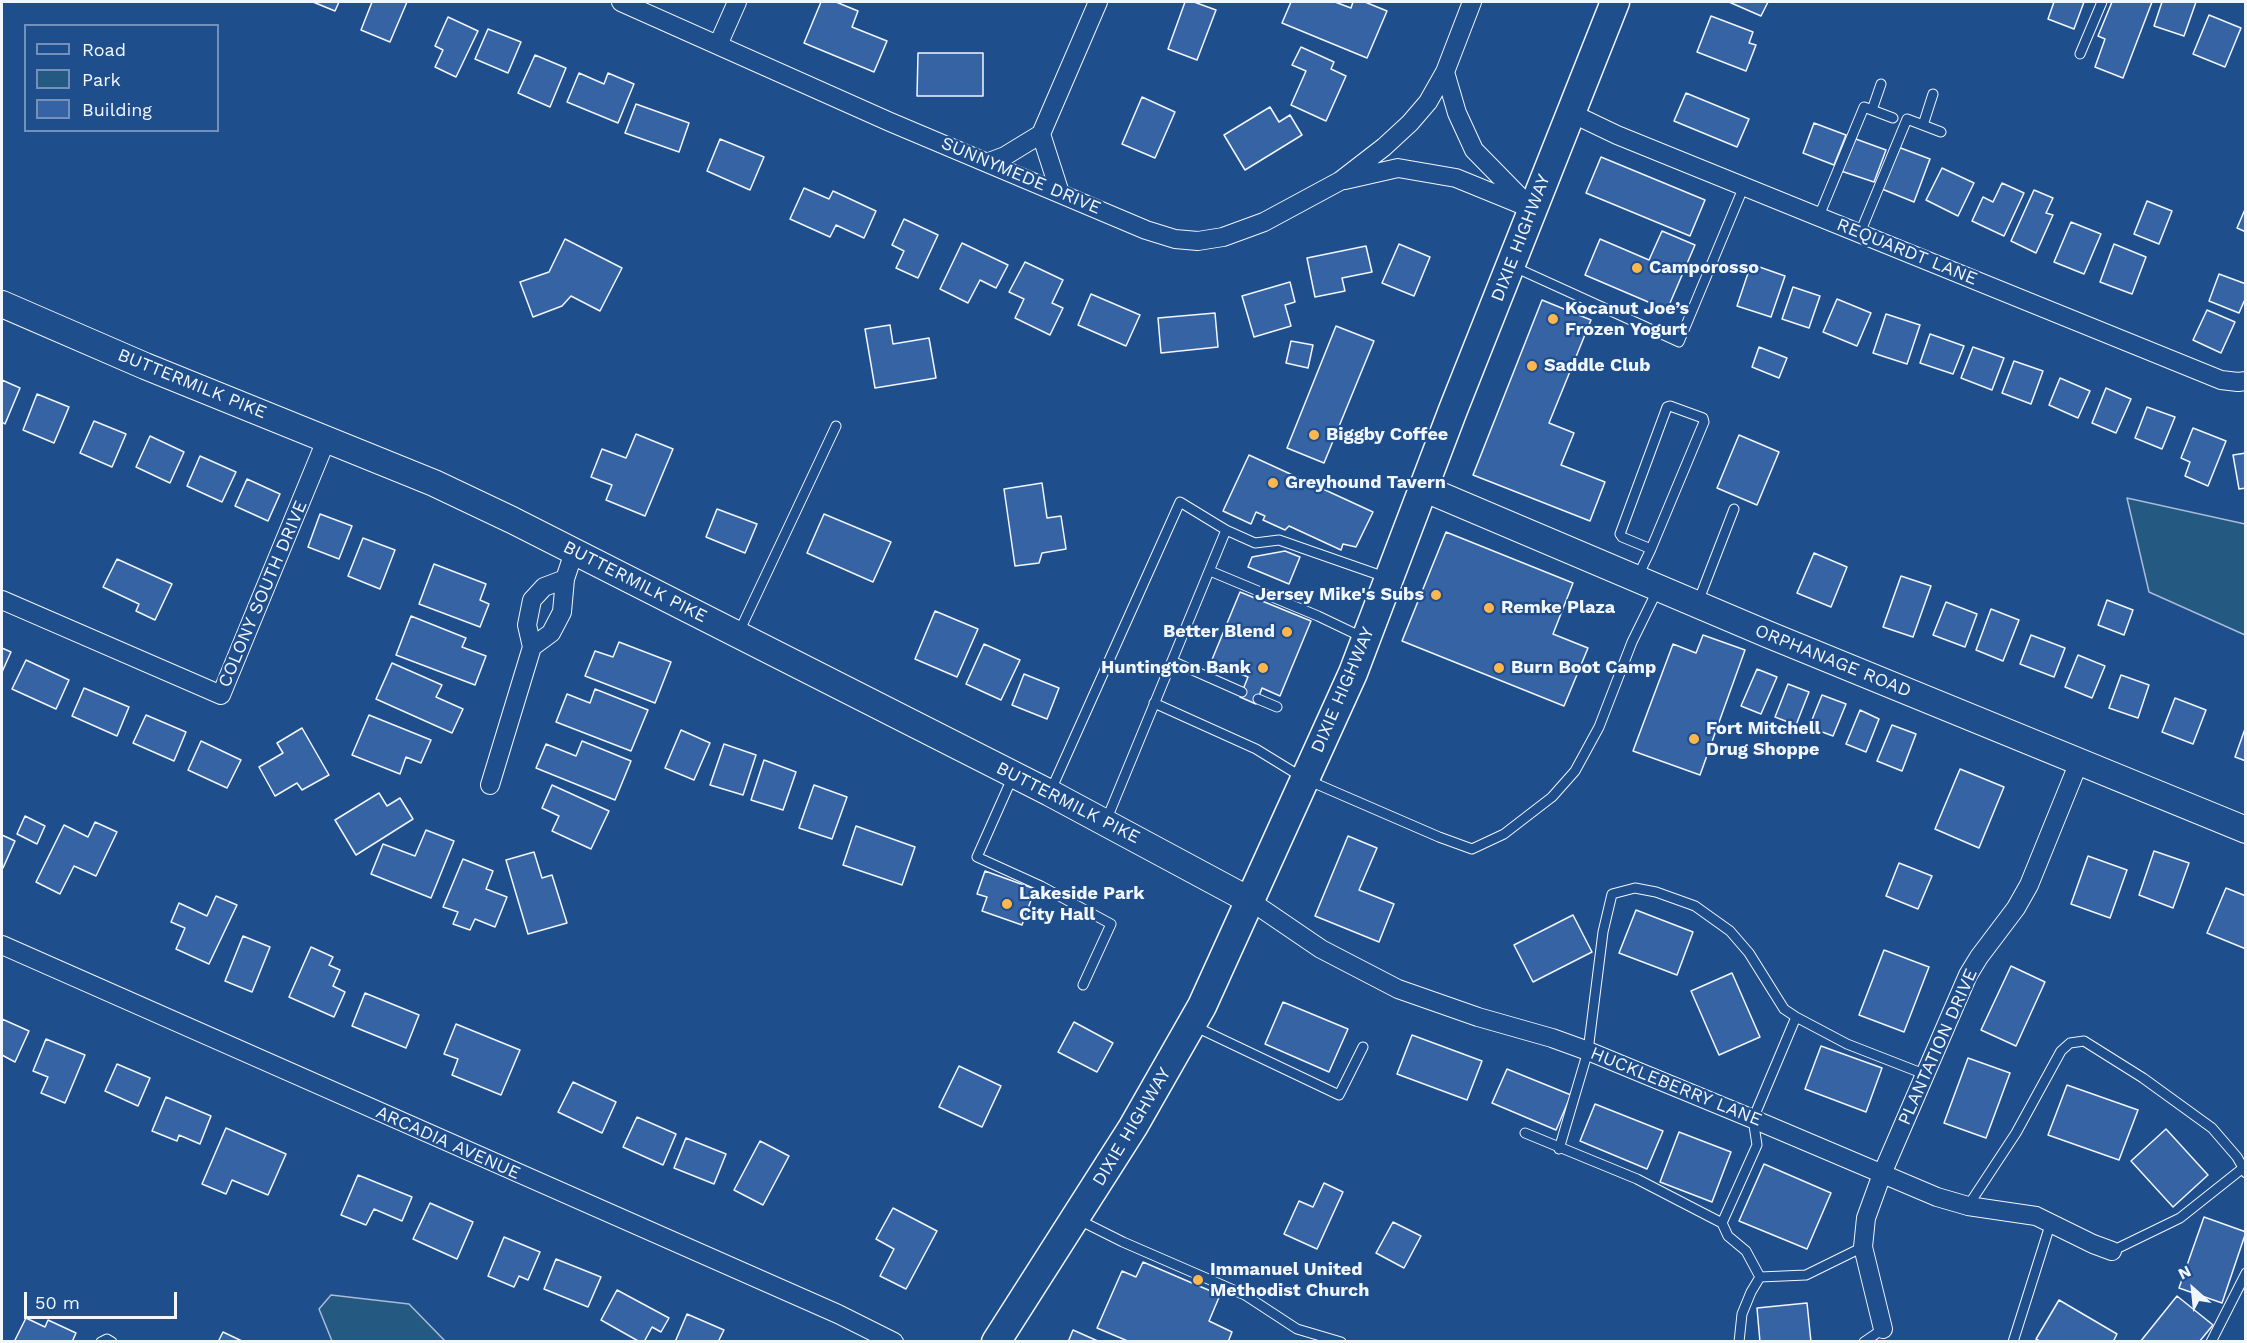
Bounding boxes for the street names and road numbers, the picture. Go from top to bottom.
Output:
street label: SUNNYMEDE DRIVE [938,133,1104,219]
street label: DIXIE HIGHWAY [1487,171,1555,305]
street label: REQUARDT LANE [1834,214,1980,290]
street label: BUTTERMILK PIKE [114,344,270,424]
street label: COLONY SOUTH DRIVE [214,497,312,691]
street label: BUTTERMILK PIKE [559,536,711,628]
street label: ORPHANAGE ROAD [1752,620,1914,702]
street label: DIXIE HIGHWAY [1307,624,1379,756]
street label: BUTTERMILK PIKE [992,757,1144,849]
street label: PLANTATION DRIVE [1894,966,1982,1128]
street label: HUCKLEBERRY LANE [1587,1043,1765,1131]
street label: DIXIE HIGHWAY [1088,1064,1176,1190]
street label: ARCADIA AVENUE [372,1101,524,1185]

